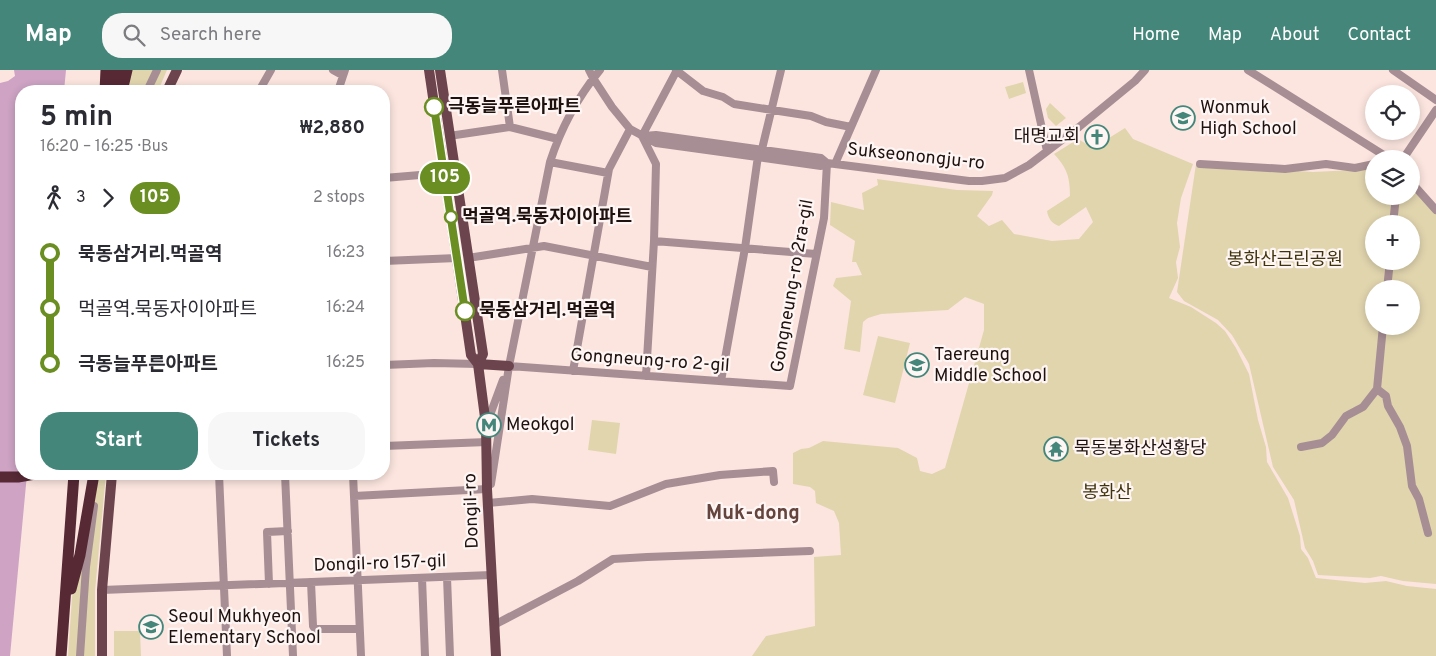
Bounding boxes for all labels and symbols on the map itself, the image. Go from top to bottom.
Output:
place label: 극동늘푸른아파트 [448,96,580,119]
marker: 극동늘푸른아파트 [424,97,444,117]
place label: Wonmuk High School [1200,97,1297,141]
school or university icon: Wonmuk High School [1170,105,1196,131]
church icon: 대명교회 [1084,124,1110,150]
place label: 대명교회 [1014,126,1080,149]
street label: Sukseonongju-ro [846,138,986,176]
line badge: 105 [416,162,474,194]
street label: Gongneung-ro 2ra-gil [766,197,820,375]
place label: 먹골역.묵동자이아파트 [462,206,632,229]
marker: 먹골역.묵동자이아파트 [444,210,458,224]
park label: 봉화산근린공원 [1227,249,1343,272]
place label: 묵동삼거리.먹골역 [479,300,616,323]
marker: 묵동삼거리.먹골역 [455,301,475,321]
street label: Gongneung-ro 2-gil [570,344,730,378]
place label: Taereung Middle School [934,344,1047,388]
school or university icon: Taereung Middle School [904,352,930,378]
metro station icon: Meokgol [476,412,502,438]
place label: Meokgol [506,414,574,437]
temple icon: 묵동봉화산성황당 [1043,436,1069,462]
place label: 묵동봉화산성황당 [1074,438,1206,461]
street label: Dongil-ro [459,473,485,549]
park label: 봉화산 [1082,482,1132,505]
district label: Muk-dong [706,501,800,527]
street label: Dongil-ro 157-gil [313,550,447,578]
place label: Seoul Mukhyeon Elementary School [168,606,321,650]
school or university icon: Seoul Mukhyeon Elementary School [138,614,164,640]

